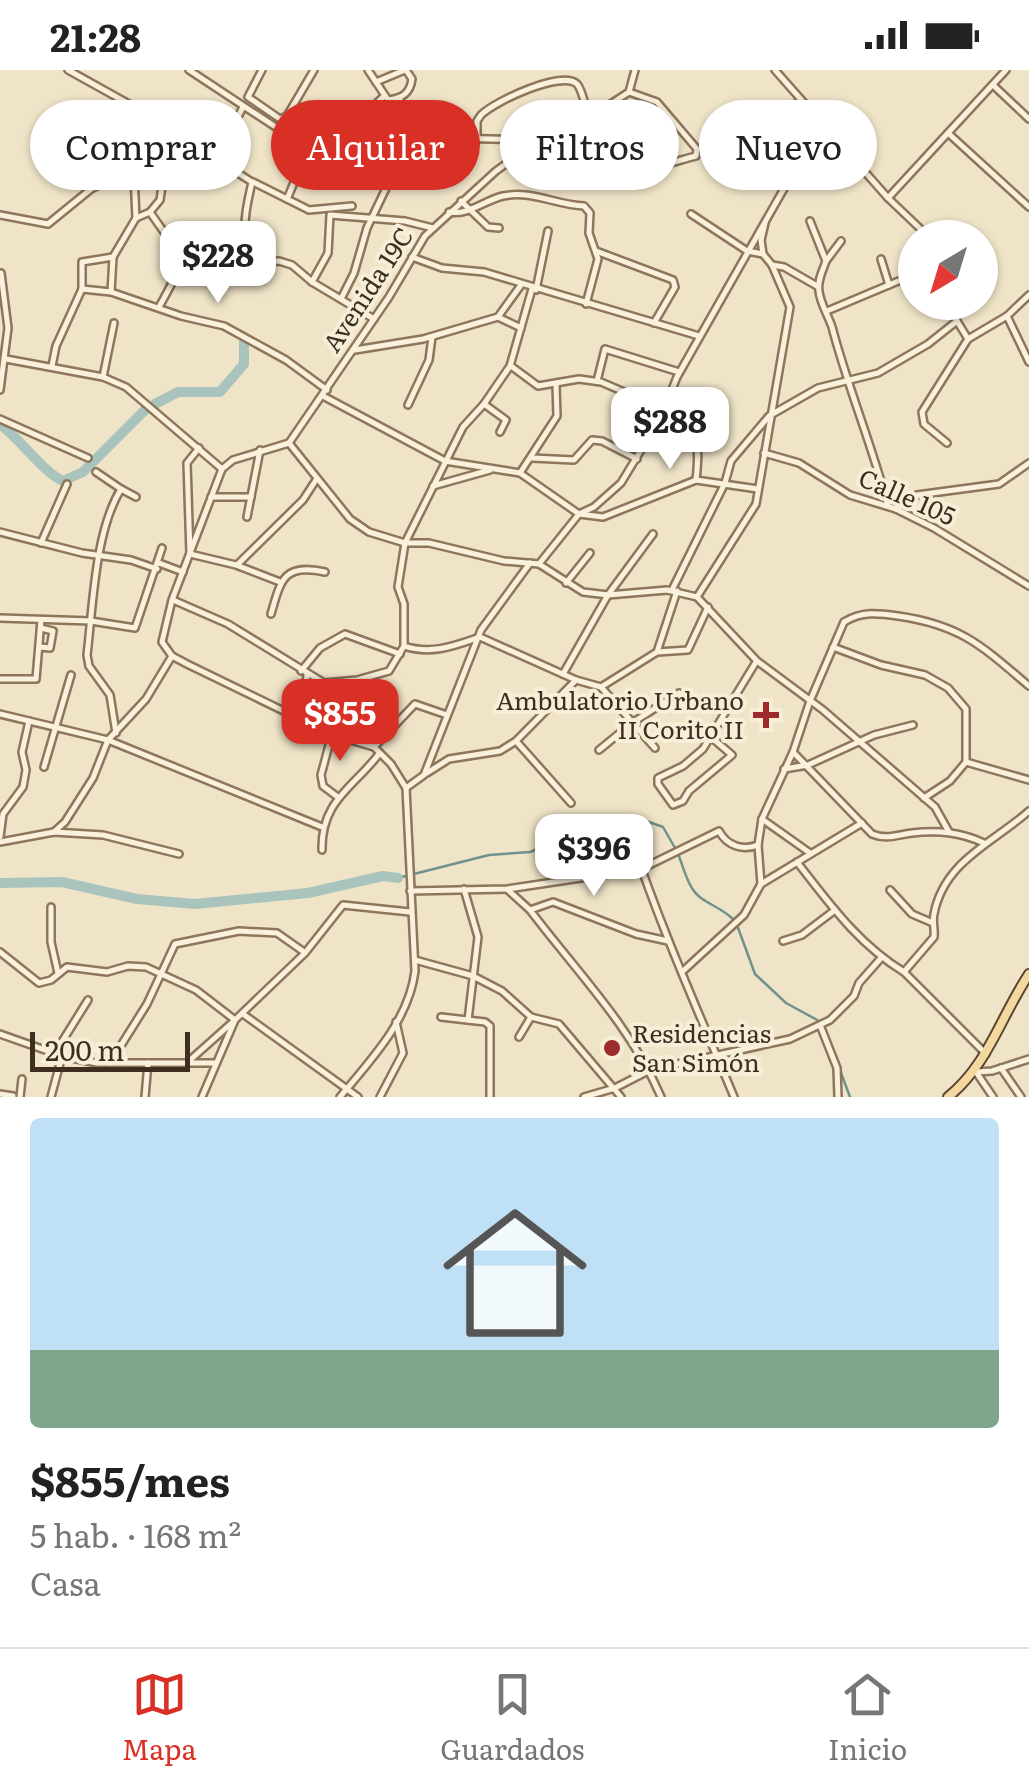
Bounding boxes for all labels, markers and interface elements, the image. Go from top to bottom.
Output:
text: 21:28 [50,7,141,64]
chip: Comprar [30,100,251,190]
chip: Alquilar [271,100,480,190]
chip: Filtros [500,100,679,190]
chip: Nuevo [699,100,877,190]
street label: Avenida 19C [312,219,421,359]
north arrow [898,220,998,320]
map controls [898,220,998,320]
pin: $228 [159,221,277,306]
text: $228 [182,229,254,277]
pin: $288 [611,387,729,472]
text: $288 [633,395,707,443]
street label: Calle 105 [853,458,962,533]
pin: $855 [281,679,399,764]
place label: Ambulatorio Urbano II Corito II [496,681,744,747]
text: $855 [304,687,376,735]
marker: Ambulatorio Urbano II Corito II [753,702,779,728]
pin: $396 [535,814,653,899]
text: $396 [557,822,631,870]
place label: Residencias San Simón [632,1014,771,1080]
scale bar [30,1027,190,1071]
text: 200 m [45,1028,124,1070]
marker: Residencias San Simón [601,1037,623,1059]
icon: home [425,1183,605,1363]
text: $855/mes [30,1448,230,1510]
text: 5 hab. · 168 m² [30,1510,241,1558]
text: Casa [30,1558,101,1606]
tab: Mapa [122,1667,197,1769]
tab: Guardados [440,1667,584,1769]
tab: Inicio [828,1667,907,1769]

